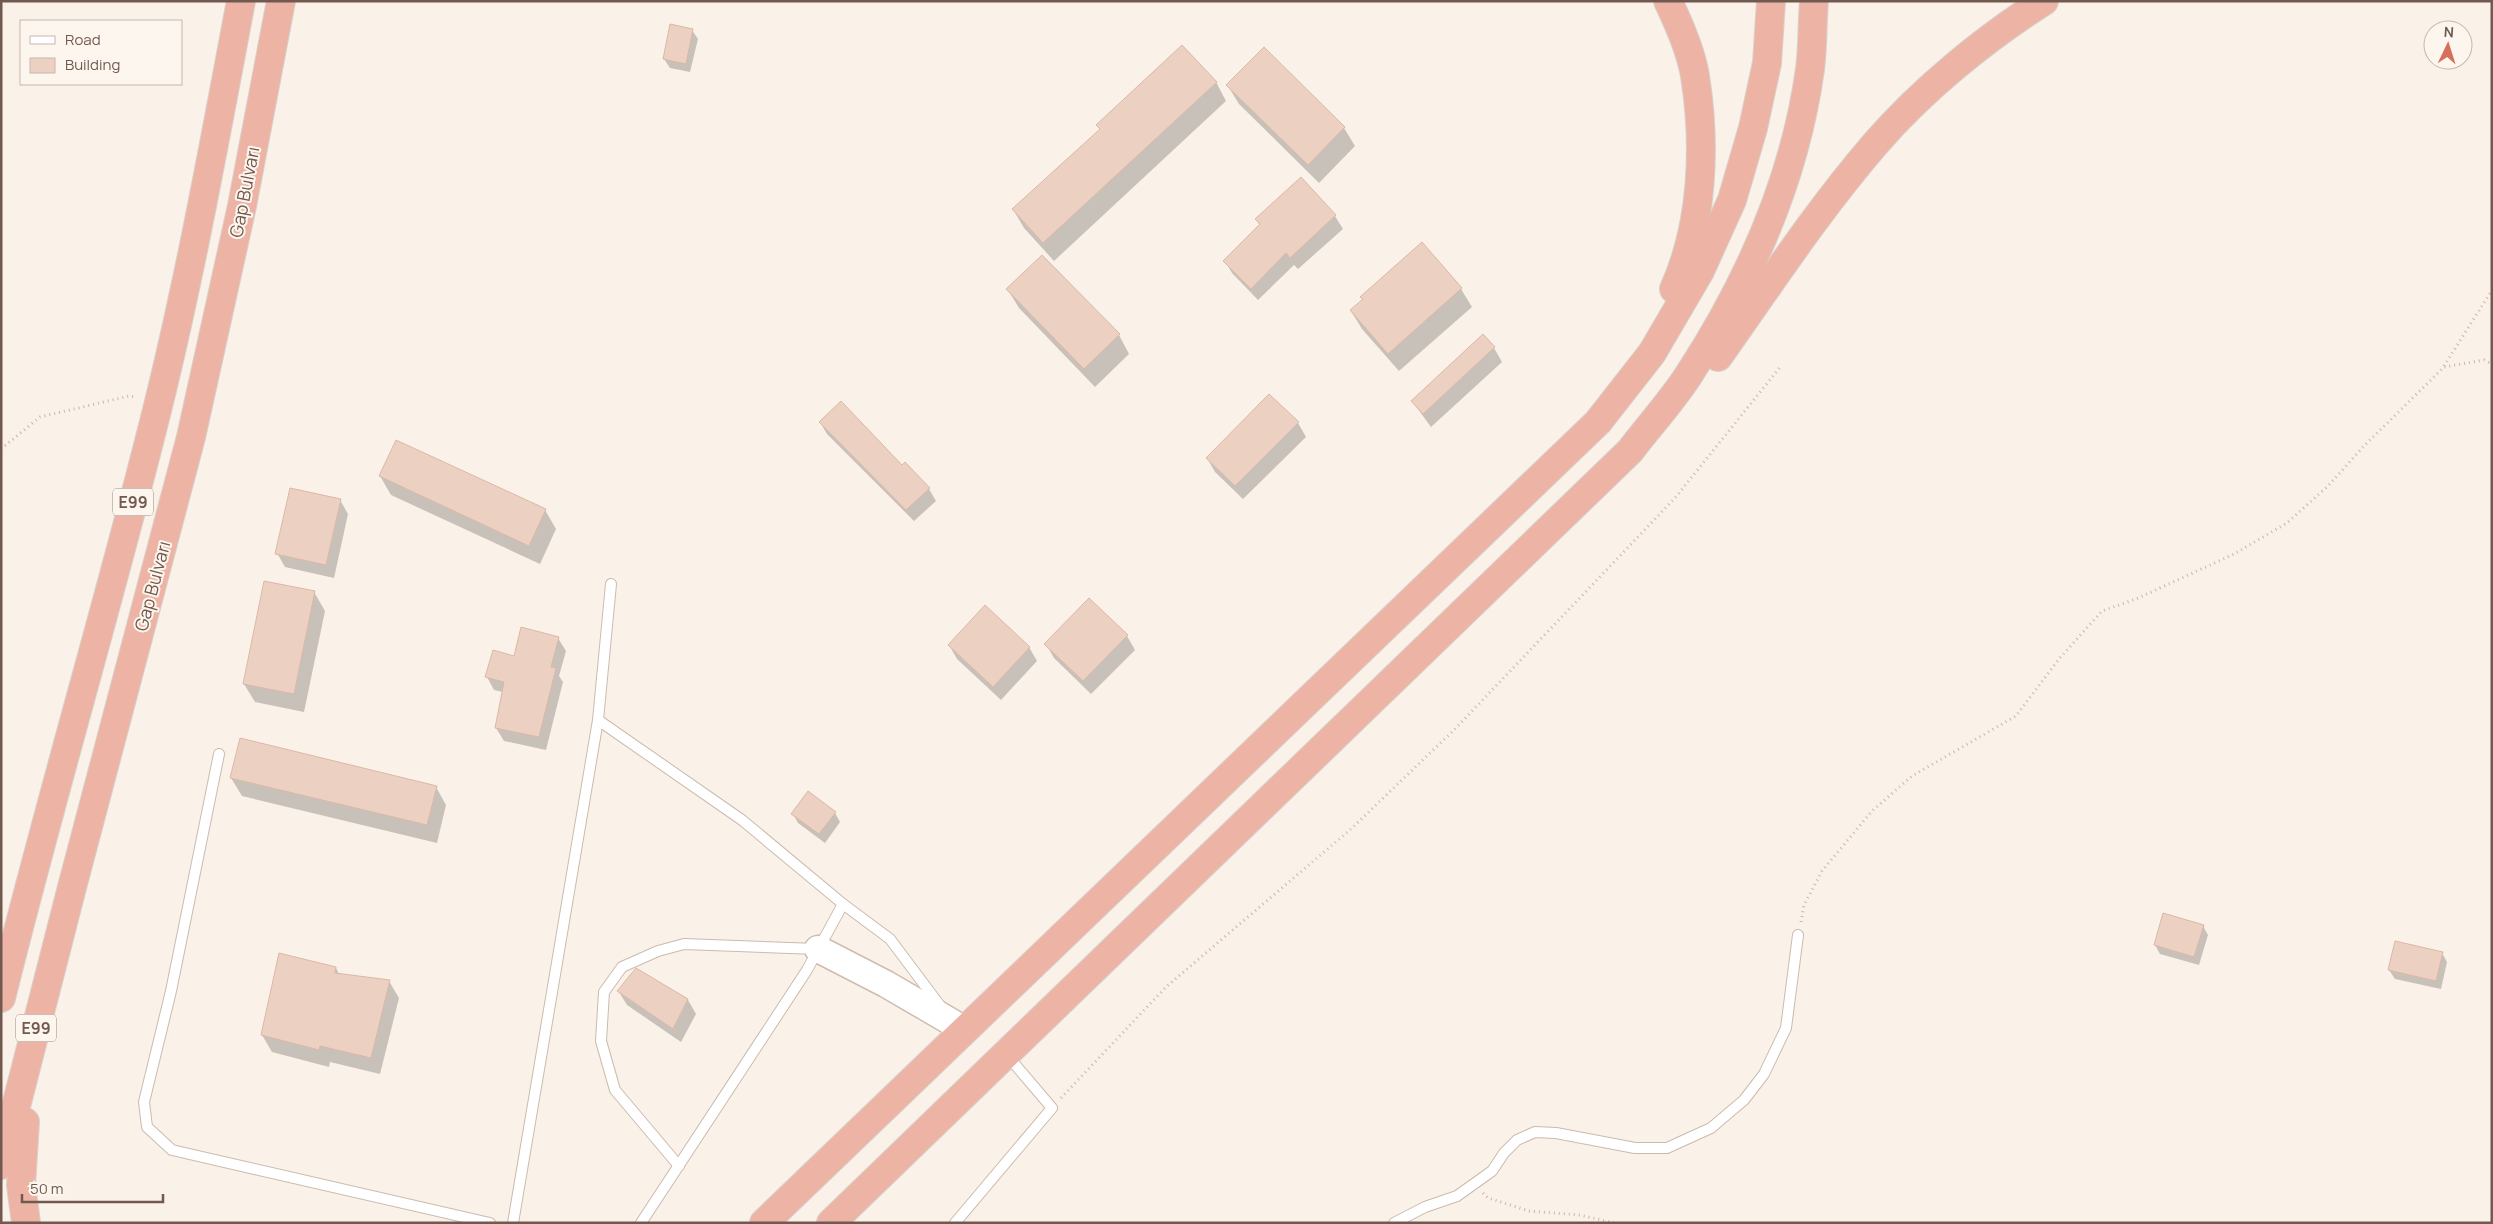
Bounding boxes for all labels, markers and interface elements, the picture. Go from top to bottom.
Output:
legend [20,20,182,85]
north arrow [2423,20,2473,70]
text: N [2443,22,2455,41]
text: Road [65,29,101,50]
text: Building [65,54,120,75]
street label: Gap Bulvarı [223,144,265,240]
road number: E99 [113,488,153,516]
street label: Gap Bulvarı [128,538,176,634]
road number: E99 [16,1014,56,1042]
scale bar [22,1172,164,1204]
text: 50 m [30,1178,64,1199]

